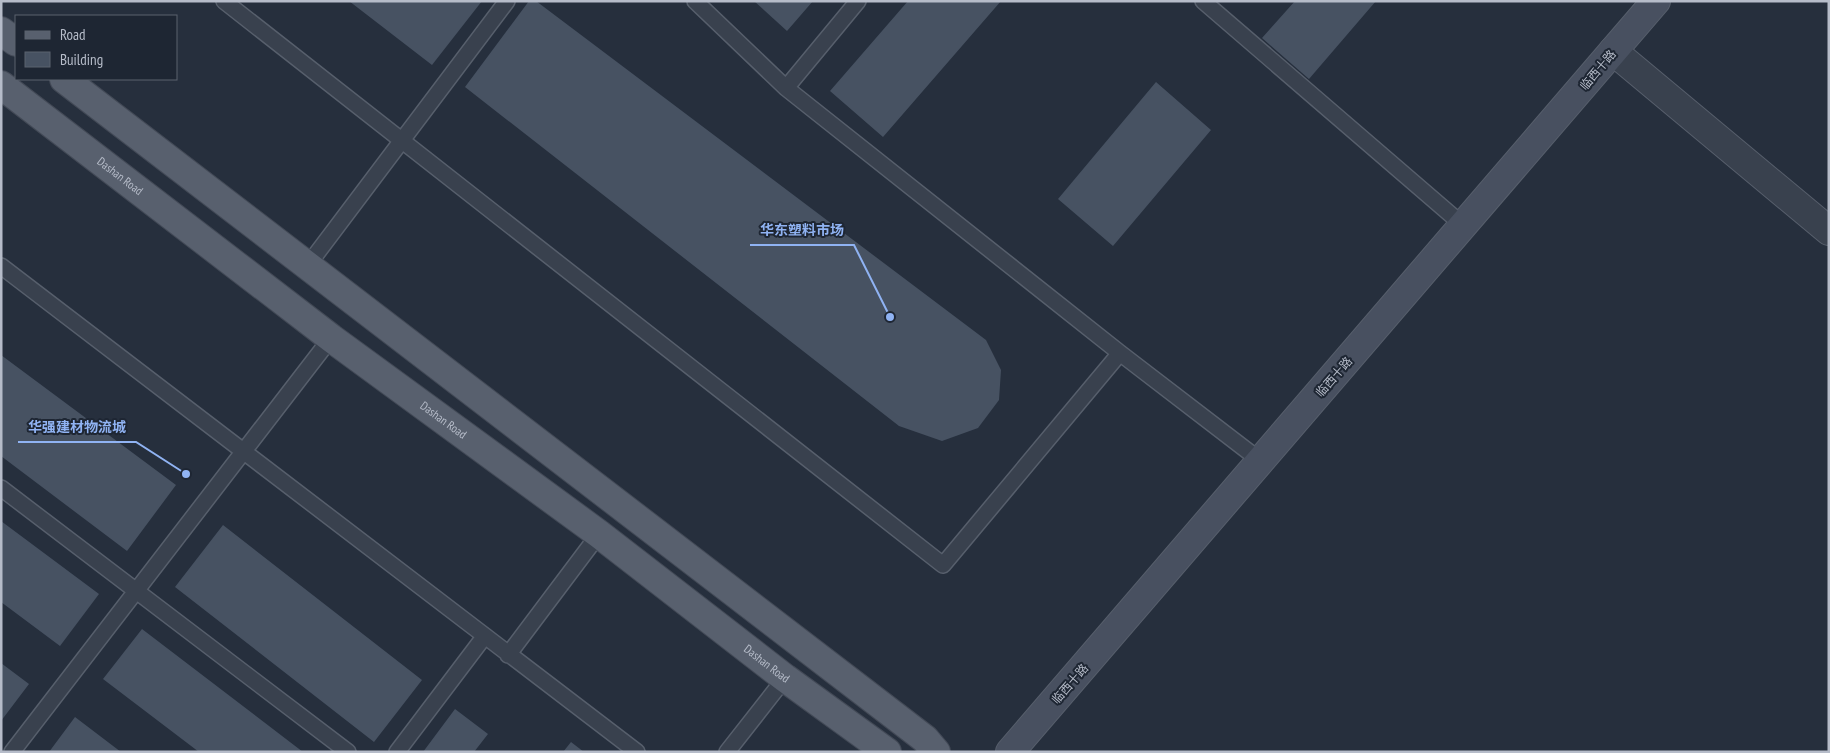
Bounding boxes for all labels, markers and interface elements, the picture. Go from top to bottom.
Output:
legend [15,15,178,80]
text: Road [60,25,86,44]
street label: 临西十路 [1576,46,1619,93]
text: Building [60,50,103,69]
street label: Dashan Road [95,154,146,198]
callout: 华东塑料市场 [750,216,854,245]
text: 华东塑料市场 [760,221,844,239]
street label: 临西十路 [1312,354,1355,400]
street label: Dashan Road [418,398,470,442]
callout: 华强建材物流城 [18,413,136,442]
text: 华强建材物流城 [28,418,126,436]
street label: Dashan Road [741,641,793,686]
street label: 临西十路 [1048,661,1091,707]

